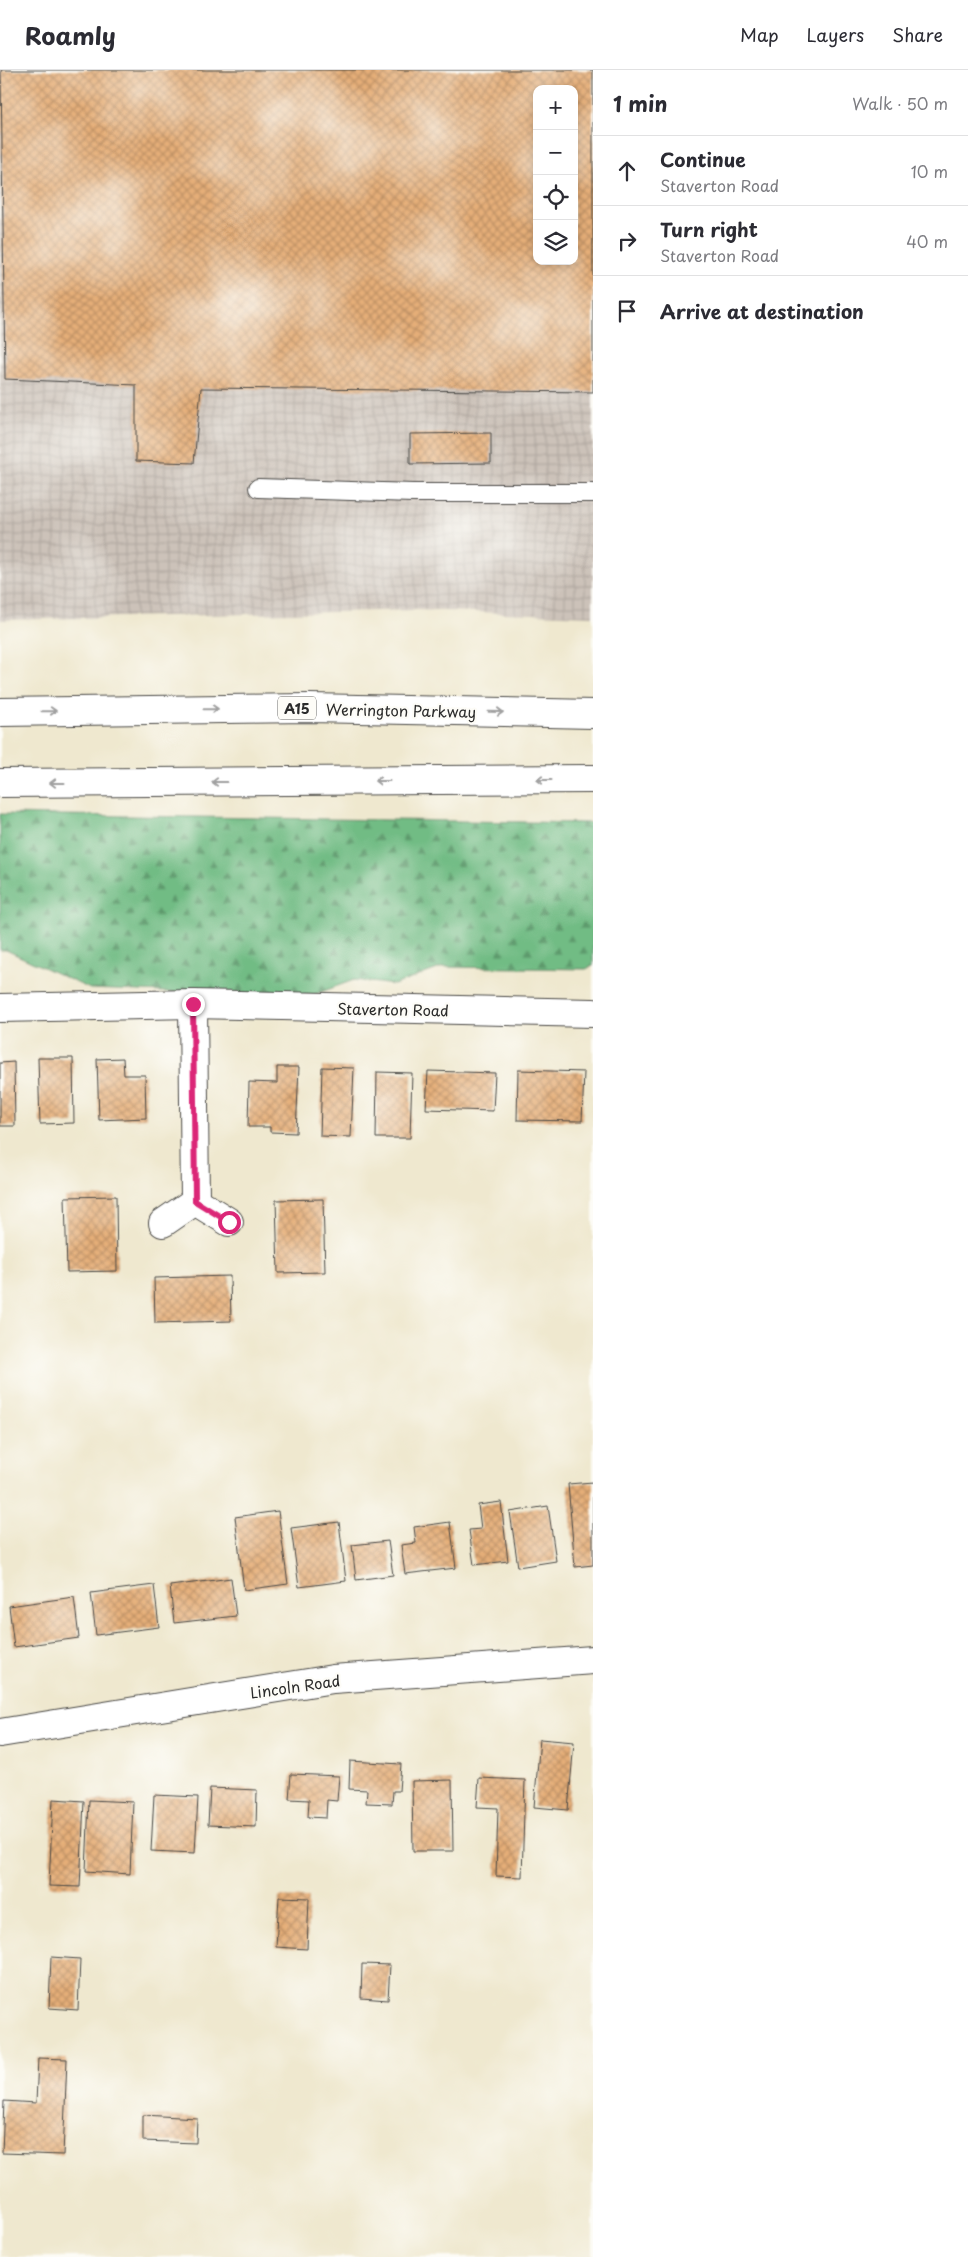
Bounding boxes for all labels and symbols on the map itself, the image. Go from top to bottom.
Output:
road number: A15 [278,696,316,720]
street label: Werrington Parkway [326,697,476,723]
one-way arrow [202,704,219,714]
one-way arrow [40,706,56,716]
one-way arrow [488,707,504,716]
one-way arrow [537,775,553,785]
one-way arrow [374,776,390,786]
one-way arrow [212,777,228,787]
one-way arrow [49,778,66,788]
route end [182,993,205,1016]
street label: Staverton Road [337,997,449,1021]
route start [218,1211,241,1234]
street label: Lincoln Road [248,1668,342,1704]

